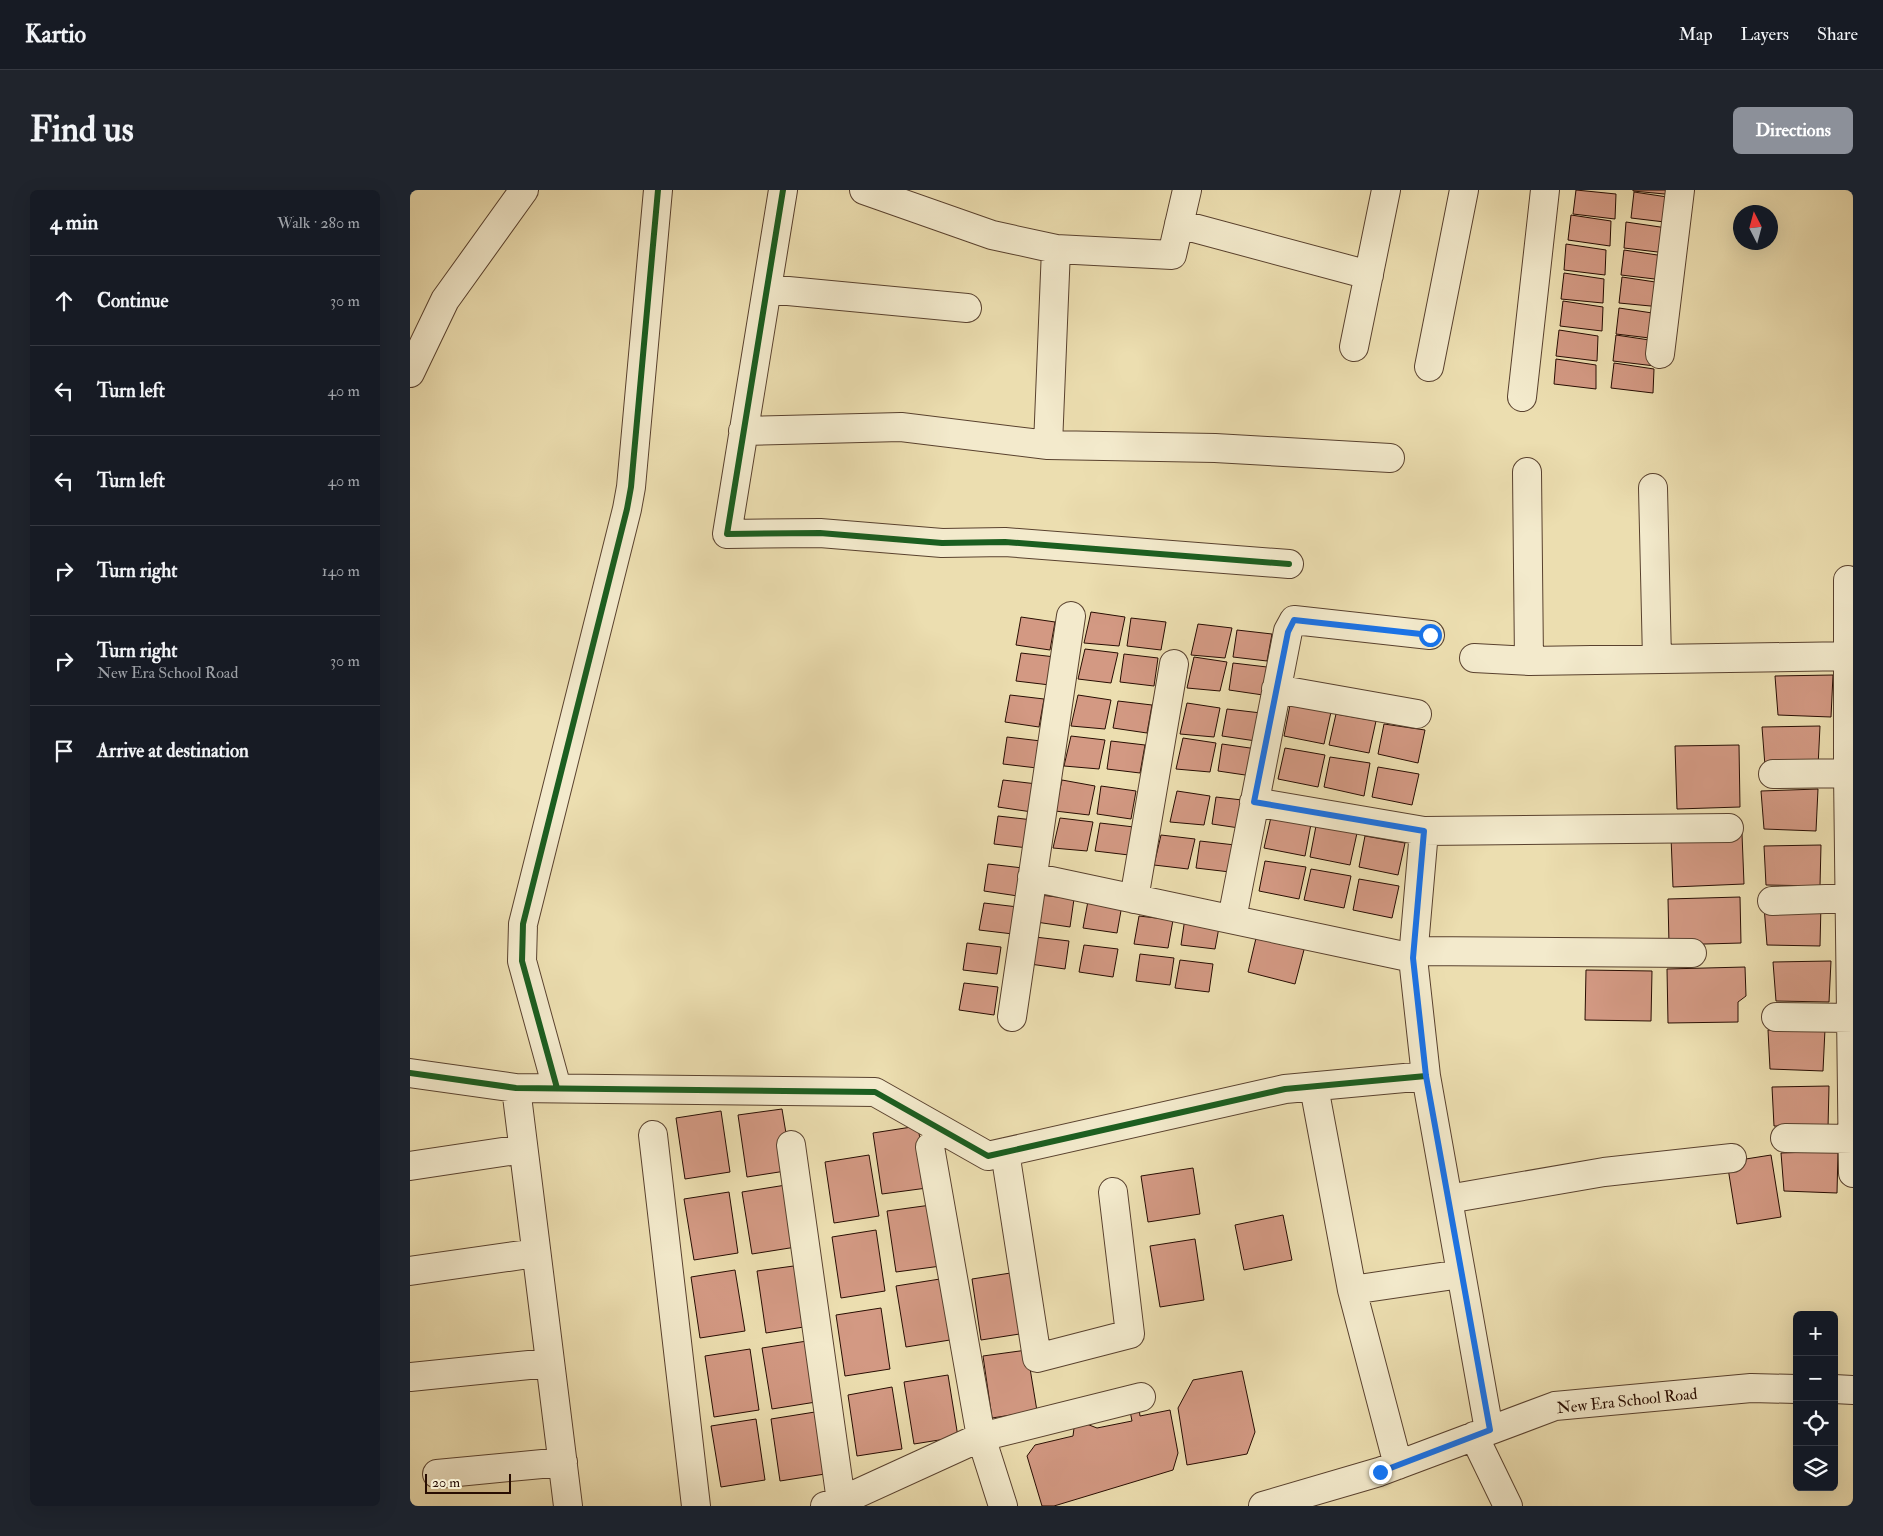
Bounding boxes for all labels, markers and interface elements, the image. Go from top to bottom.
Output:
text: Kartio [25,19,86,50]
text: Map [1679,23,1713,46]
text: Layers [1741,23,1789,46]
text: Share [1817,23,1858,46]
button: Directions [1733,107,1853,154]
text: Find us [30,108,134,152]
north arrow [1733,205,1778,250]
text: 4 min [50,209,98,236]
text: Walk · 280 m [277,213,360,233]
icon: ahead [50,287,78,315]
text: Continue [97,289,168,313]
text: 30 m [330,291,360,311]
icon: left [50,377,78,405]
text: Turn left [97,379,165,403]
text: 40 m [327,381,360,401]
icon: left [50,467,78,495]
text: Turn left [97,469,165,493]
text: 40 m [327,471,360,491]
icon: right [50,557,78,585]
text: Turn right [97,559,177,583]
text: 140 m [322,561,360,581]
route start [1419,624,1442,647]
text: Turn right [97,639,177,663]
icon: right [50,647,78,675]
text: 30 m [330,651,360,671]
text: New Era School Road [97,663,238,683]
icon: arrive [50,737,78,765]
text: Arrive at destination [97,739,249,763]
map controls [1793,1311,1838,1491]
button: + [1793,1311,1838,1356]
button: − [1793,1356,1838,1401]
street label: New Era School Road [1556,1384,1699,1418]
button: locate [1793,1401,1838,1446]
button: layers [1793,1446,1838,1491]
route end [1369,1461,1392,1484]
scale bar [425,1471,511,1494]
text: 20 m [432,1474,460,1491]

